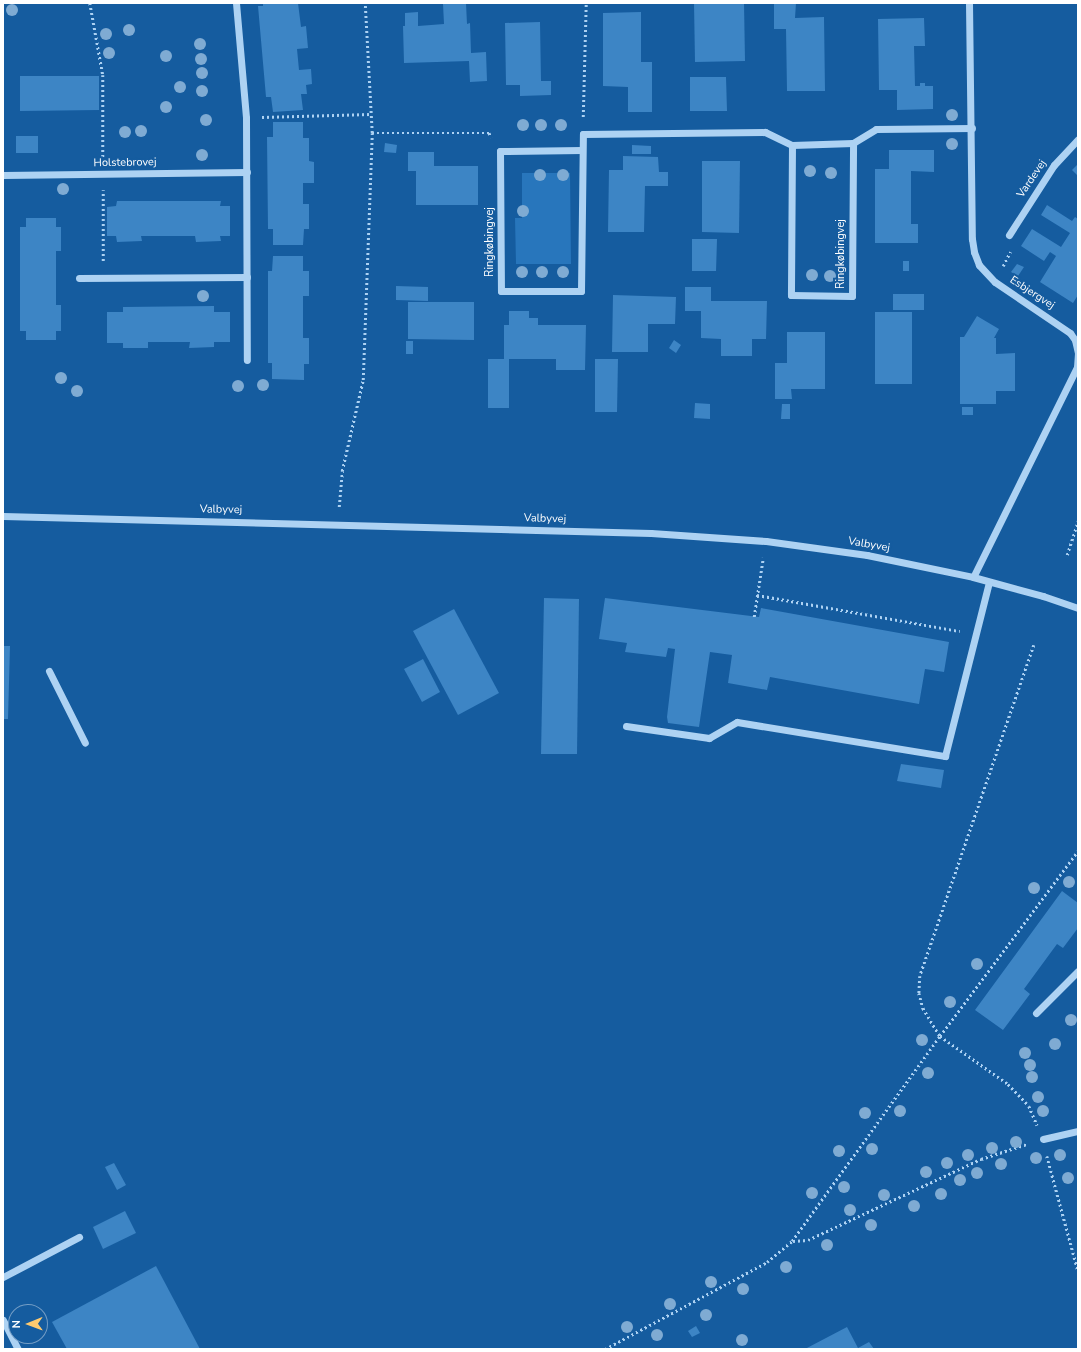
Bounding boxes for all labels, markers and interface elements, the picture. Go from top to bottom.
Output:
street label: Holstebrovej [93,156,157,170]
street label: Vardevej [1015,158,1049,200]
street label: Ringkøbingvej [483,207,497,277]
street label: Ringkøbingvej [834,219,848,289]
street label: Esbjergvej [1007,274,1057,312]
street label: Valbyvej [200,503,242,517]
street label: Valbyvej [524,512,566,526]
street label: Valbyvej [847,535,891,555]
north arrow [8,1304,48,1344]
text: N [9,1320,24,1328]

